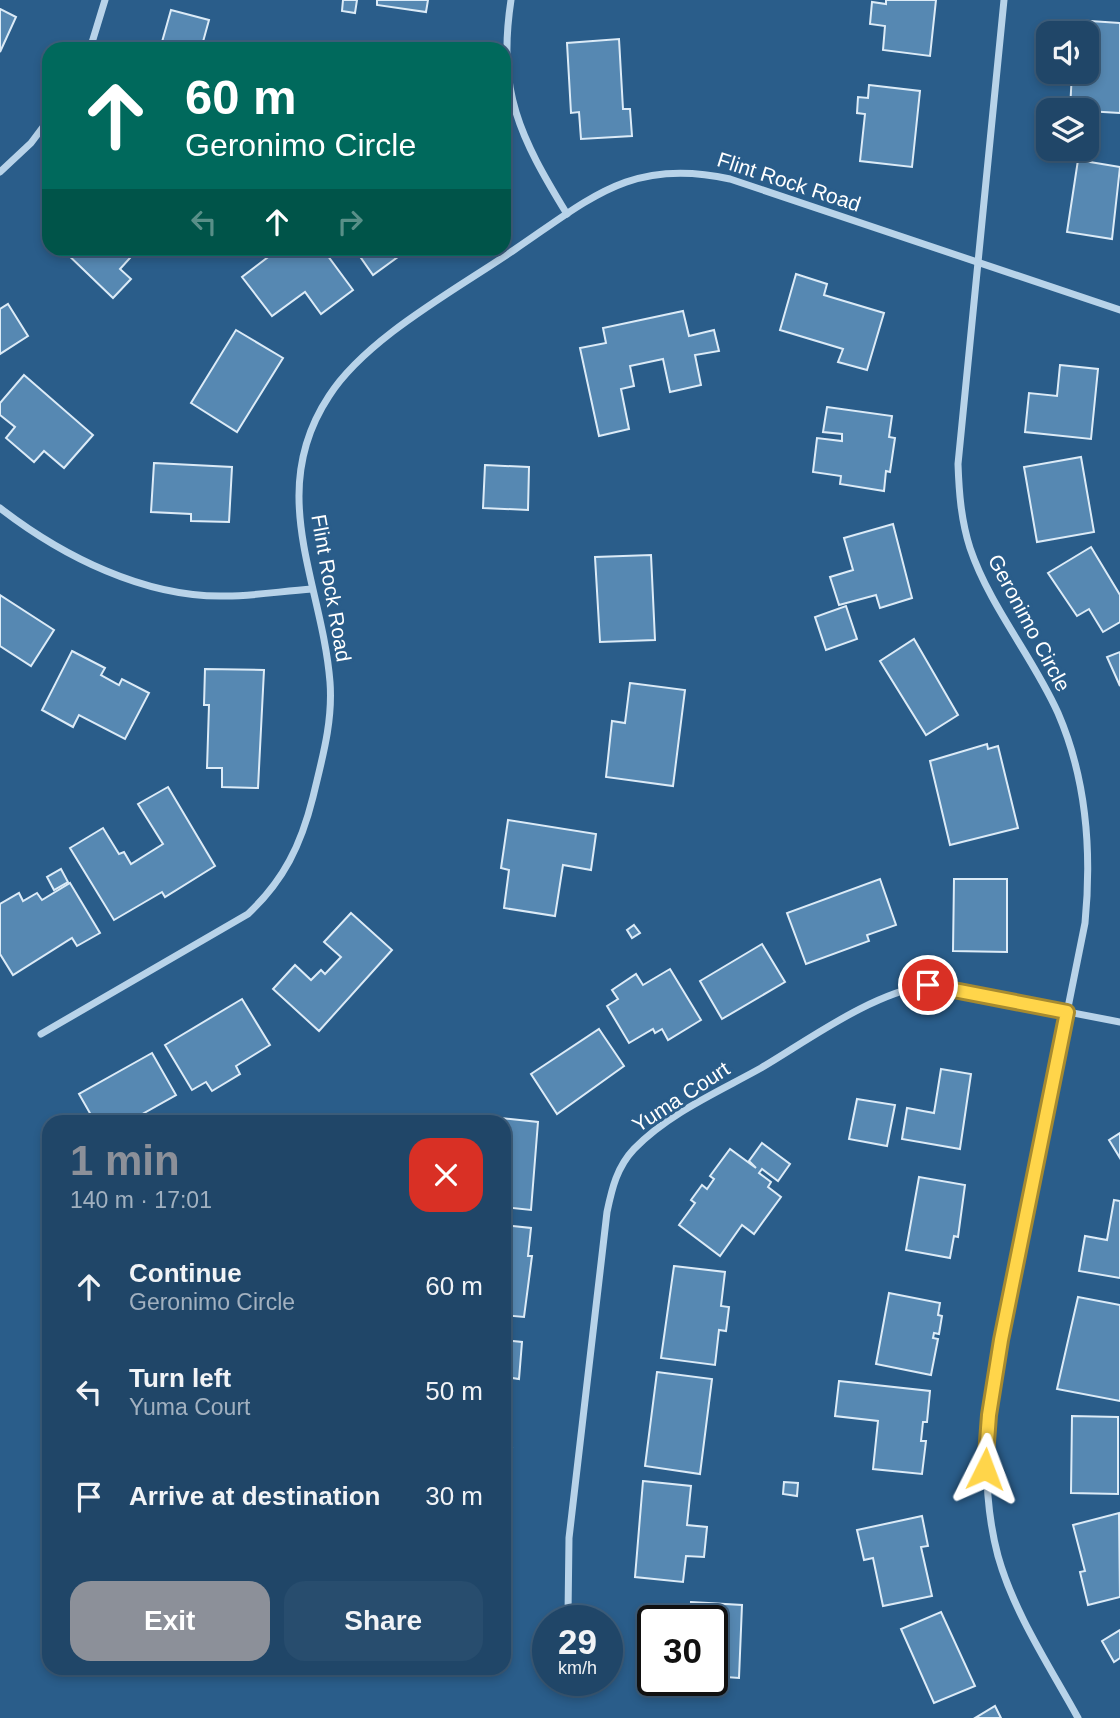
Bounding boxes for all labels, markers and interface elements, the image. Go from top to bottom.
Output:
map controls [1036,21,1099,161]
button: sound [1036,21,1099,84]
icon: ahead [70,70,161,161]
text: 60 m [185,70,297,124]
button: layers [1036,98,1099,161]
text: Geronimo Circle [185,127,416,163]
street label: Flint Rock Road [715,148,864,216]
icon: left [185,203,223,241]
icon: ahead [258,203,296,241]
icon: right [331,203,369,241]
street label: Flint Rock Road [307,512,356,663]
street label: Geronimo Circle [984,550,1075,695]
pin [898,955,958,1015]
icon: arrive [909,966,947,1004]
street label: Yuma Court [628,1057,734,1136]
text: 1 min [70,1137,180,1184]
button: close [409,1138,483,1212]
text: 140 m · 17:01 [70,1187,212,1213]
text: Continue [129,1258,242,1288]
icon: ahead [70,1268,108,1306]
text: 60 m [425,1271,483,1301]
text: Geronimo Circle [129,1289,295,1315]
text: Turn left [129,1363,231,1393]
icon: left [70,1373,108,1411]
text: 50 m [425,1376,483,1406]
text: Yuma Court [129,1394,250,1420]
position arrow [948,1432,1022,1506]
icon: arrive [70,1478,108,1516]
text: Arrive at destination [129,1481,380,1511]
text: 30 m [425,1481,483,1511]
button: Exit [70,1581,270,1661]
button: Share [284,1581,483,1661]
speed limit sign: 30 [637,1605,728,1696]
text: 29 [558,1622,597,1661]
text: km/h [558,1658,597,1678]

